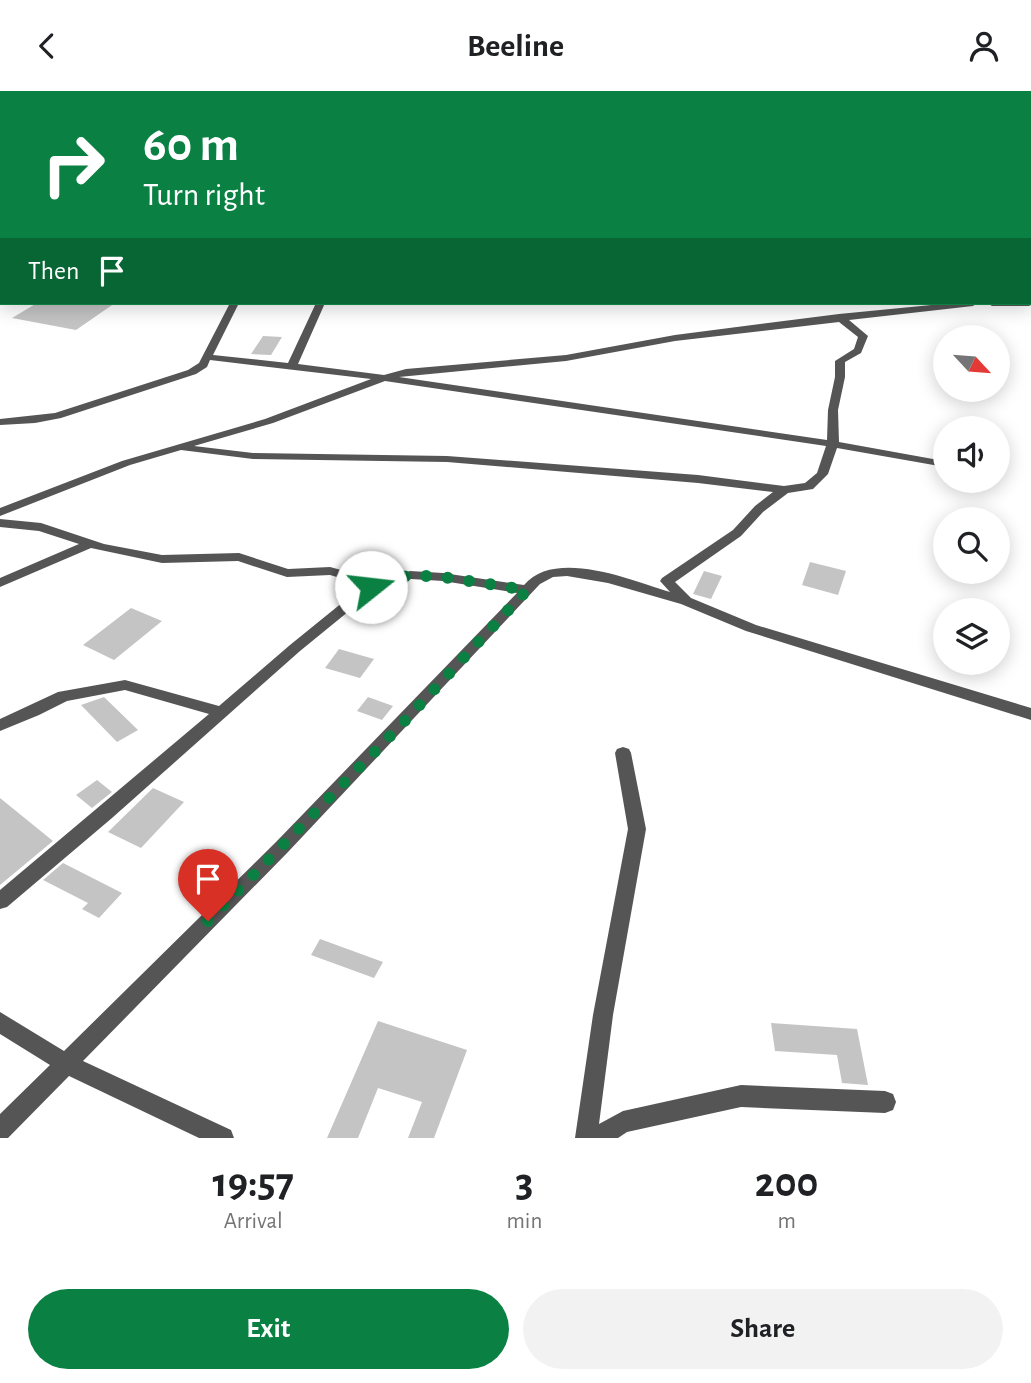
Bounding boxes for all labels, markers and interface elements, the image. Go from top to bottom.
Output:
icon: back [28,27,66,65]
icon: person [965,27,1003,65]
text: Beeline [467,30,564,62]
icon: right [28,119,119,210]
text: 60 m [143,121,239,170]
text: Turn right [143,179,265,211]
icon: arrive [93,252,131,290]
text: Then [28,258,79,284]
north arrow [933,325,1010,403]
map controls [933,325,1010,675]
button: sound [933,416,1010,493]
button: search [933,507,1010,584]
position arrow [334,550,408,624]
button: layers [933,598,1010,675]
pin [178,849,238,921]
icon: arrive [189,860,227,898]
text: 19:57 [213,1162,294,1204]
text: 3 [515,1162,533,1204]
text: 200 [755,1162,818,1204]
text: Arrival [224,1210,283,1233]
text: min [506,1210,542,1233]
text: m [777,1210,796,1233]
button: Exit [28,1289,509,1369]
button: Share [523,1289,1003,1369]

